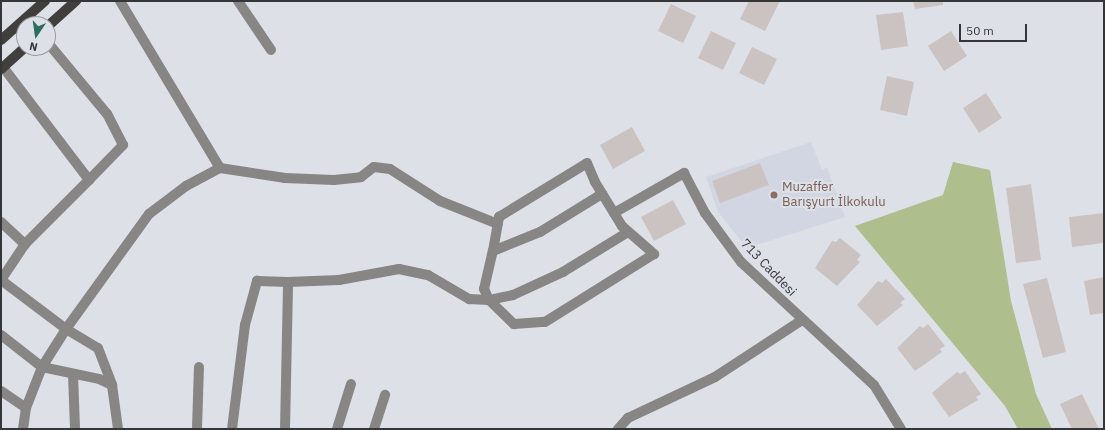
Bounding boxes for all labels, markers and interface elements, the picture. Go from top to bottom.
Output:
north arrow [16,16,56,56]
scale bar [961,16,1029,42]
text: 50 m [966,23,994,38]
text: N [28,39,39,54]
place label: Muzaffer Barışyurt İlkokulu [782,180,886,211]
marker: Muzaffer Barışyurt İlkokulu [769,190,779,200]
street label: 713 Caddesi [737,236,799,300]

